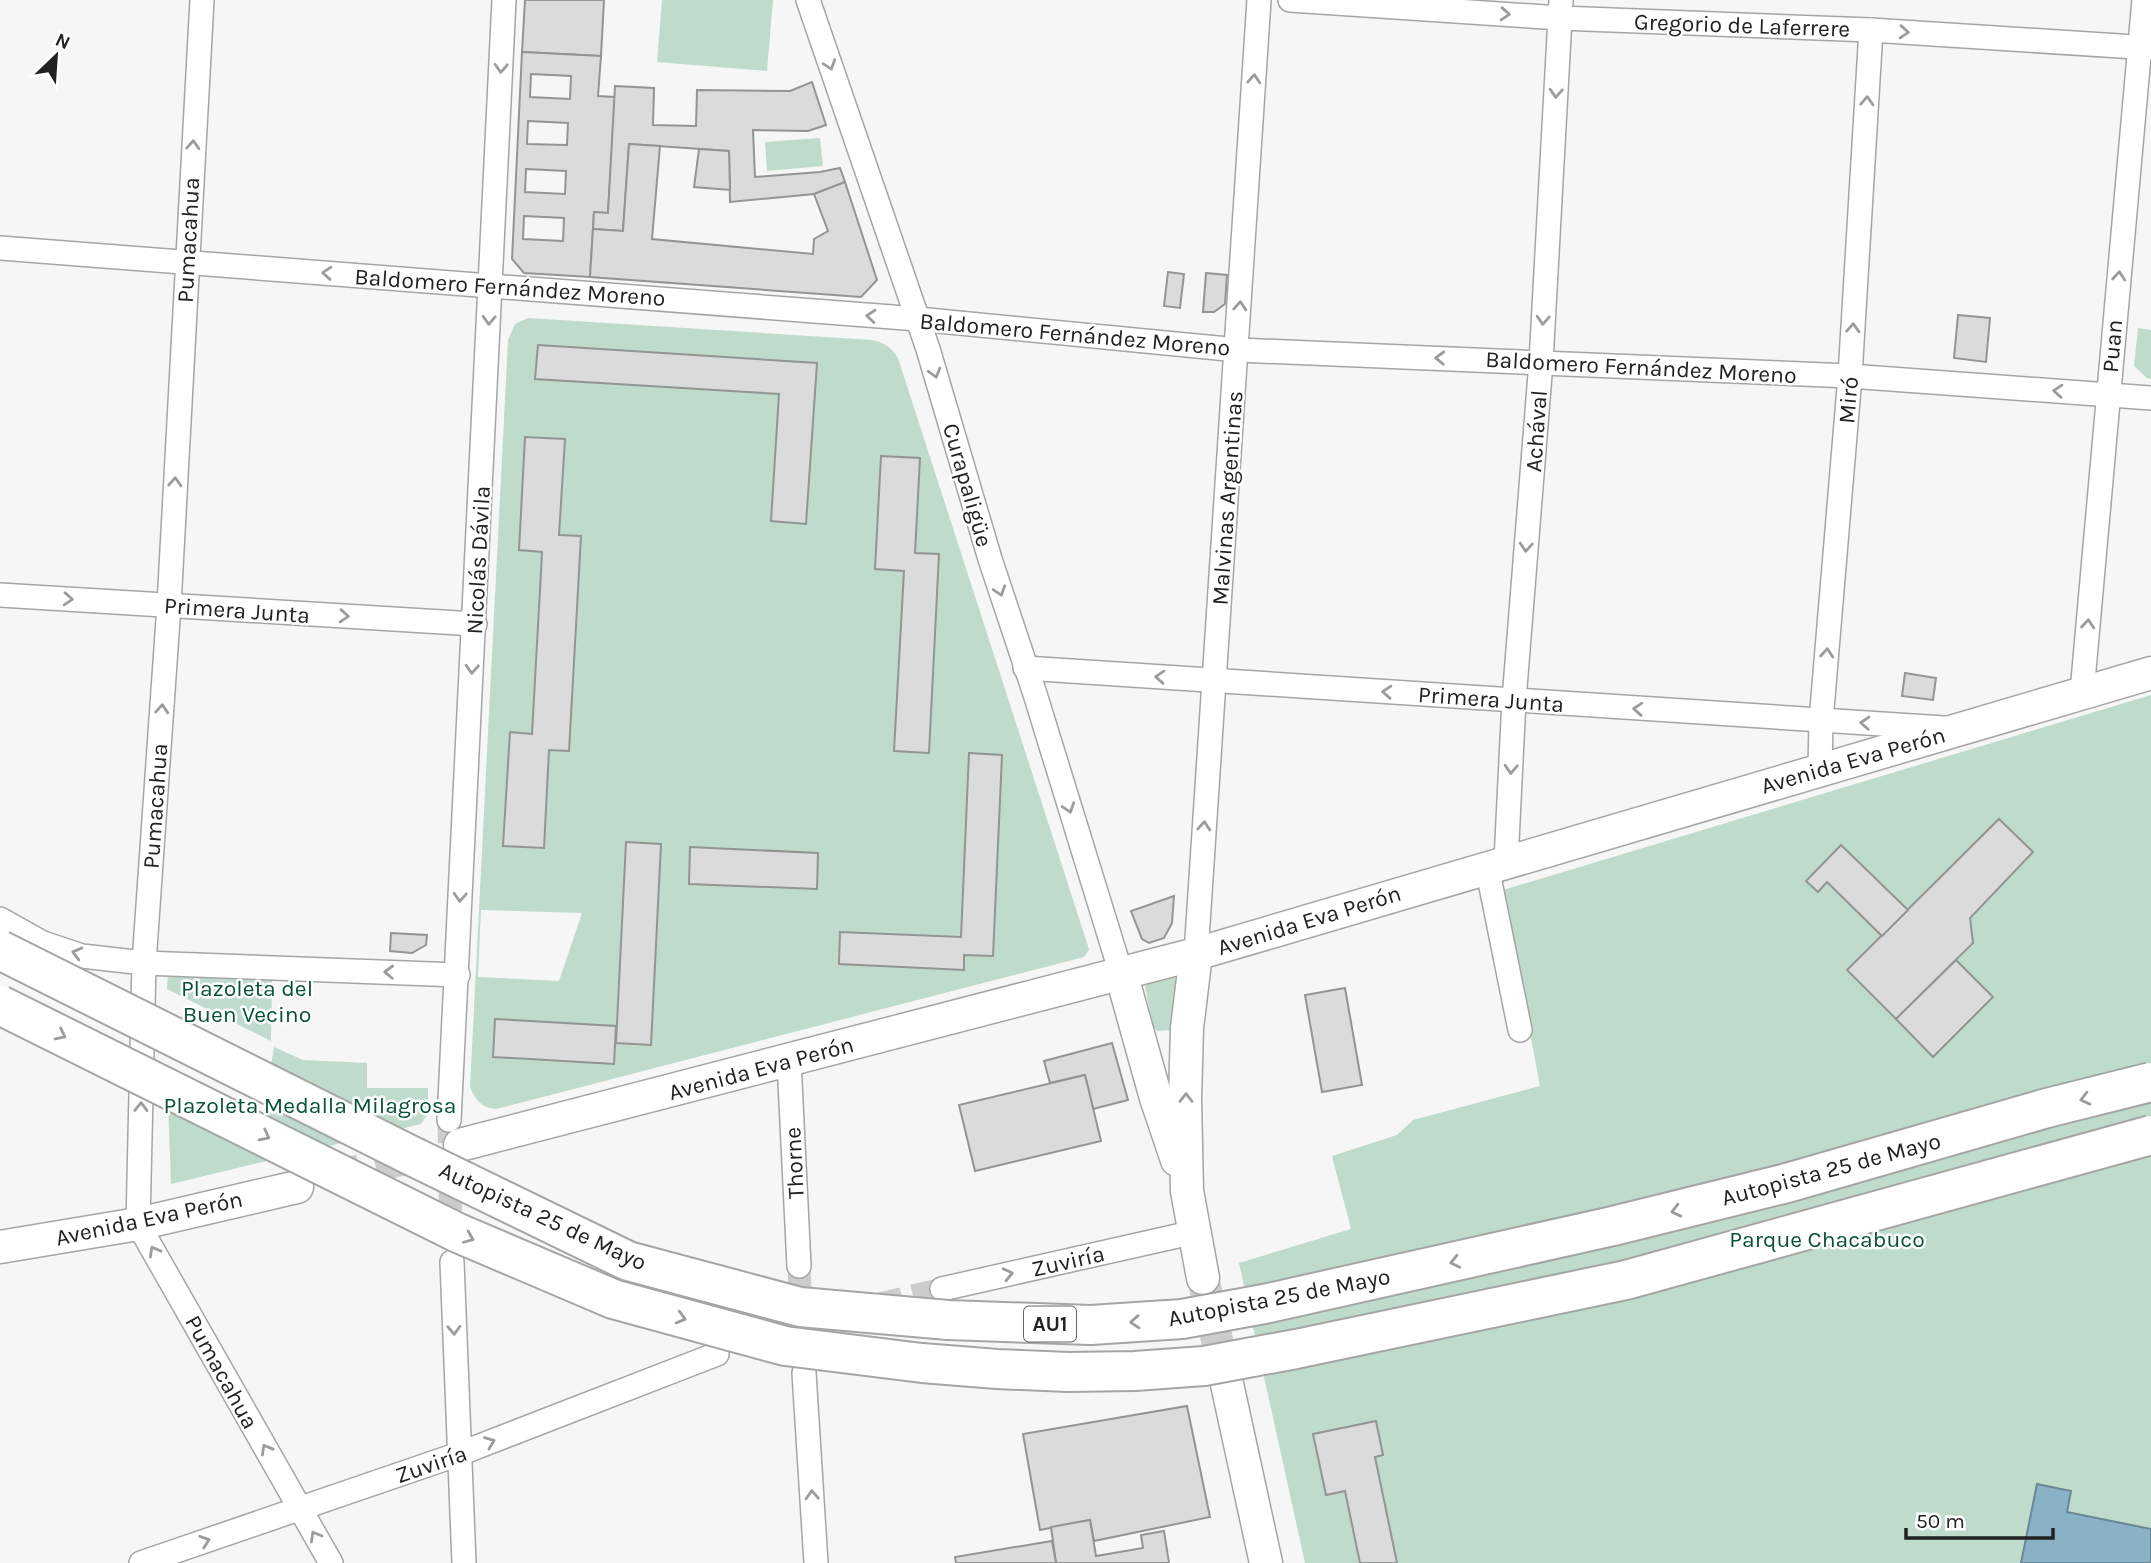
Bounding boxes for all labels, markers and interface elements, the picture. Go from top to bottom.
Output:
one-way arrow [1500,6,1511,21]
street label: Gregorio de Laferrere [1633,8,1851,43]
north arrow [21,21,91,91]
one-way arrow [1898,24,1909,39]
text: N [52,29,74,54]
one-way arrow [822,58,836,70]
one-way arrow [493,63,508,74]
one-way arrow [1247,73,1262,84]
one-way arrow [1549,87,1564,98]
one-way arrow [1859,96,1874,107]
one-way arrow [186,139,201,150]
street label: Pumacahua [172,176,205,304]
street label: Baldomero Fernández Moreno [354,263,666,312]
one-way arrow [321,266,332,281]
one-way arrow [2111,270,2126,281]
one-way arrow [1233,300,1248,311]
street label: Baldomero Fernández Moreno [919,307,1231,362]
one-way arrow [865,309,876,324]
one-way arrow [481,315,496,326]
one-way arrow [1536,315,1551,326]
street label: Puan [2097,318,2128,374]
one-way arrow [1845,323,1860,334]
street label: Baldomero Fernández Moreno [1485,346,1797,389]
one-way arrow [1434,351,1445,366]
one-way arrow [926,367,941,379]
street label: Miró [1833,375,1864,425]
one-way arrow [2053,384,2064,399]
street label: Achával [1520,389,1553,473]
street label: Malvinas Argentinas [1207,390,1248,606]
street label: Curapaligüe [937,420,998,550]
one-way arrow [168,476,183,487]
street label: Nicolás Dávila [461,485,496,635]
one-way arrow [1519,541,1534,552]
one-way arrow [992,584,1006,596]
one-way arrow [63,591,74,606]
street label: Primera Junta [163,592,311,629]
one-way arrow [339,609,350,624]
one-way arrow [2080,618,2095,629]
one-way arrow [1819,647,1834,658]
one-way arrow [465,664,480,675]
one-way arrow [1154,669,1165,684]
street label: Primera Junta [1417,681,1565,718]
one-way arrow [1381,685,1392,700]
one-way arrow [1633,702,1644,717]
one-way arrow [154,703,169,714]
one-way arrow [1860,716,1871,731]
street label: Avenida Eva Perón [1758,721,1948,800]
street label: Pumacahua [138,742,173,870]
one-way arrow [1504,763,1519,774]
one-way arrow [1061,801,1075,813]
one-way arrow [1196,820,1211,831]
street label: Avenida Eva Perón [1214,880,1404,961]
one-way arrow [453,891,468,902]
one-way arrow [71,947,83,961]
one-way arrow [384,964,394,980]
park label: Plazoleta del Buen Vecino [181,975,313,1028]
one-way arrow [54,1026,67,1040]
street label: Avenida Eva Perón [666,1031,857,1106]
one-way arrow [2079,1091,2091,1105]
park label: Plazoleta Medalla Milagrosa [164,1092,456,1119]
one-way arrow [1178,1092,1194,1103]
one-way arrow [133,1101,149,1112]
street label: Thorne [779,1126,810,1200]
street label: Autopista 25 de Mayo [1719,1127,1944,1212]
one-way arrow [258,1128,270,1142]
street label: Autopista 25 de Mayo [435,1157,651,1276]
street label: Avenida Eva Perón [53,1185,245,1251]
one-way arrow [1671,1203,1683,1217]
park label: Parque Chacabuco [1729,1226,1925,1253]
one-way arrow [462,1229,474,1243]
street label: Zuviría [1029,1240,1107,1283]
one-way arrow [149,1246,162,1258]
one-way arrow [1449,1253,1461,1268]
street label: Autopista 25 de Mayo [1166,1263,1392,1332]
one-way arrow [1002,1268,1014,1283]
road number: AU1 [1024,1306,1076,1342]
one-way arrow [675,1309,687,1324]
street label: Pumacahua [179,1311,264,1434]
one-way arrow [1130,1314,1141,1329]
one-way arrow [447,1325,462,1336]
one-way arrow [483,1437,495,1451]
street label: Zuviría [392,1440,470,1489]
one-way arrow [261,1444,274,1456]
one-way arrow [804,1489,819,1500]
scale bar [1906,1496,2053,1540]
text: 50 m [1916,1509,1965,1533]
one-way arrow [310,1530,323,1543]
one-way arrow [199,1535,211,1549]

